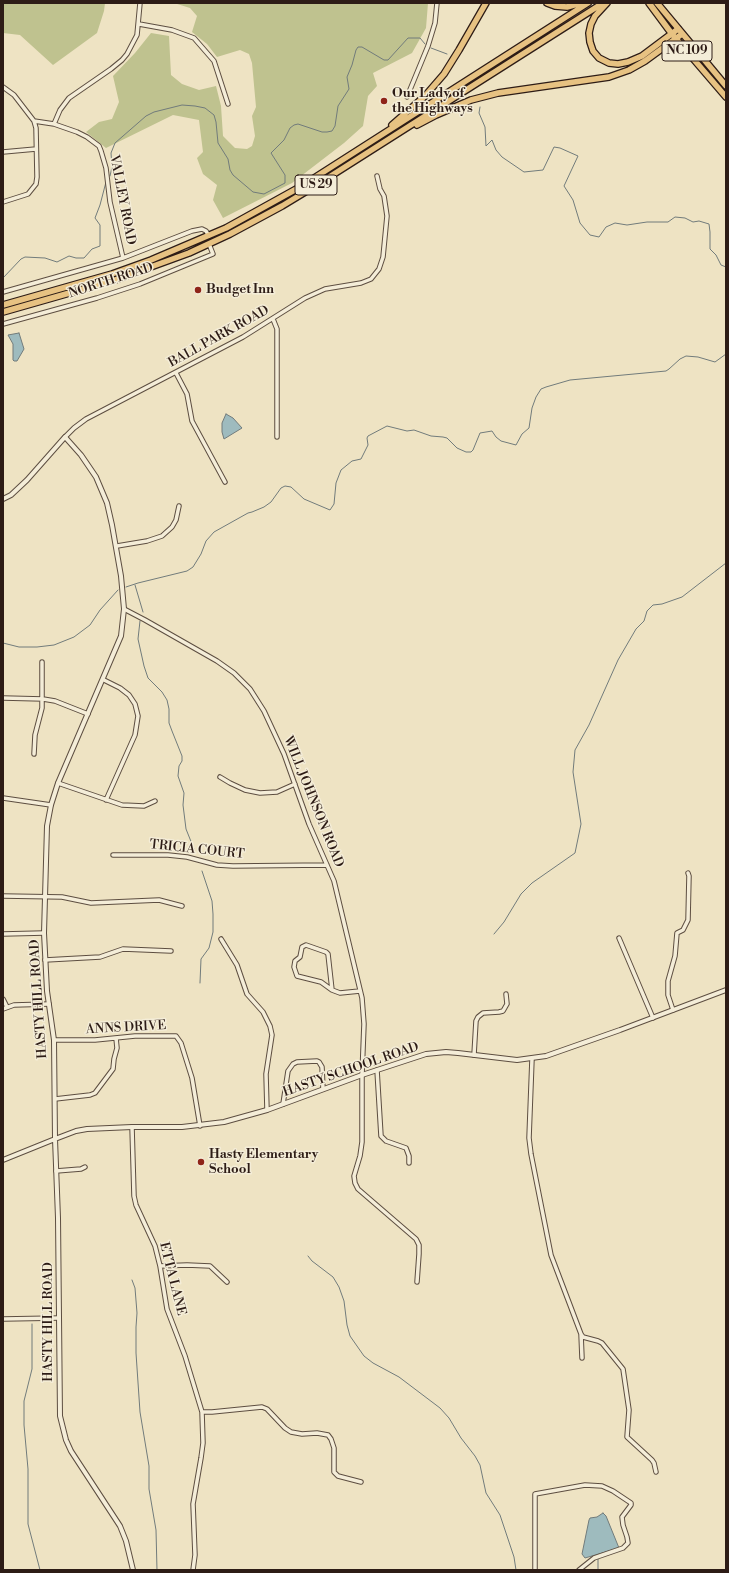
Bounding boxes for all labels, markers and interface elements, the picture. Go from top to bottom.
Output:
road number: NC 109 [662,41,712,61]
place label: Our Lady of the Highways [392,86,473,117]
marker: Our Lady of the Highways [379,96,389,106]
street label: VALLEY ROAD [106,154,138,246]
road number: US 29 [295,175,337,195]
street label: NORTH ROAD [67,260,155,302]
place label: Budget Inn [206,282,274,298]
marker: Budget Inn [193,285,203,295]
street label: BALL PARK ROAD [166,303,272,371]
street label: WILL JOHNSON ROAD [280,734,346,870]
street label: TRICIA COURT [149,837,245,863]
street label: HASTY HILL ROAD [27,939,51,1059]
street label: ANNS DRIVE [85,1018,167,1038]
street label: HASTY SCHOOL ROAD [281,1039,421,1101]
place label: Hasty Elementary School [209,1147,318,1178]
marker: Hasty Elementary School [196,1157,206,1167]
street label: ETTA LANE [155,1241,189,1317]
street label: HASTY HILL ROAD [41,1262,57,1382]

